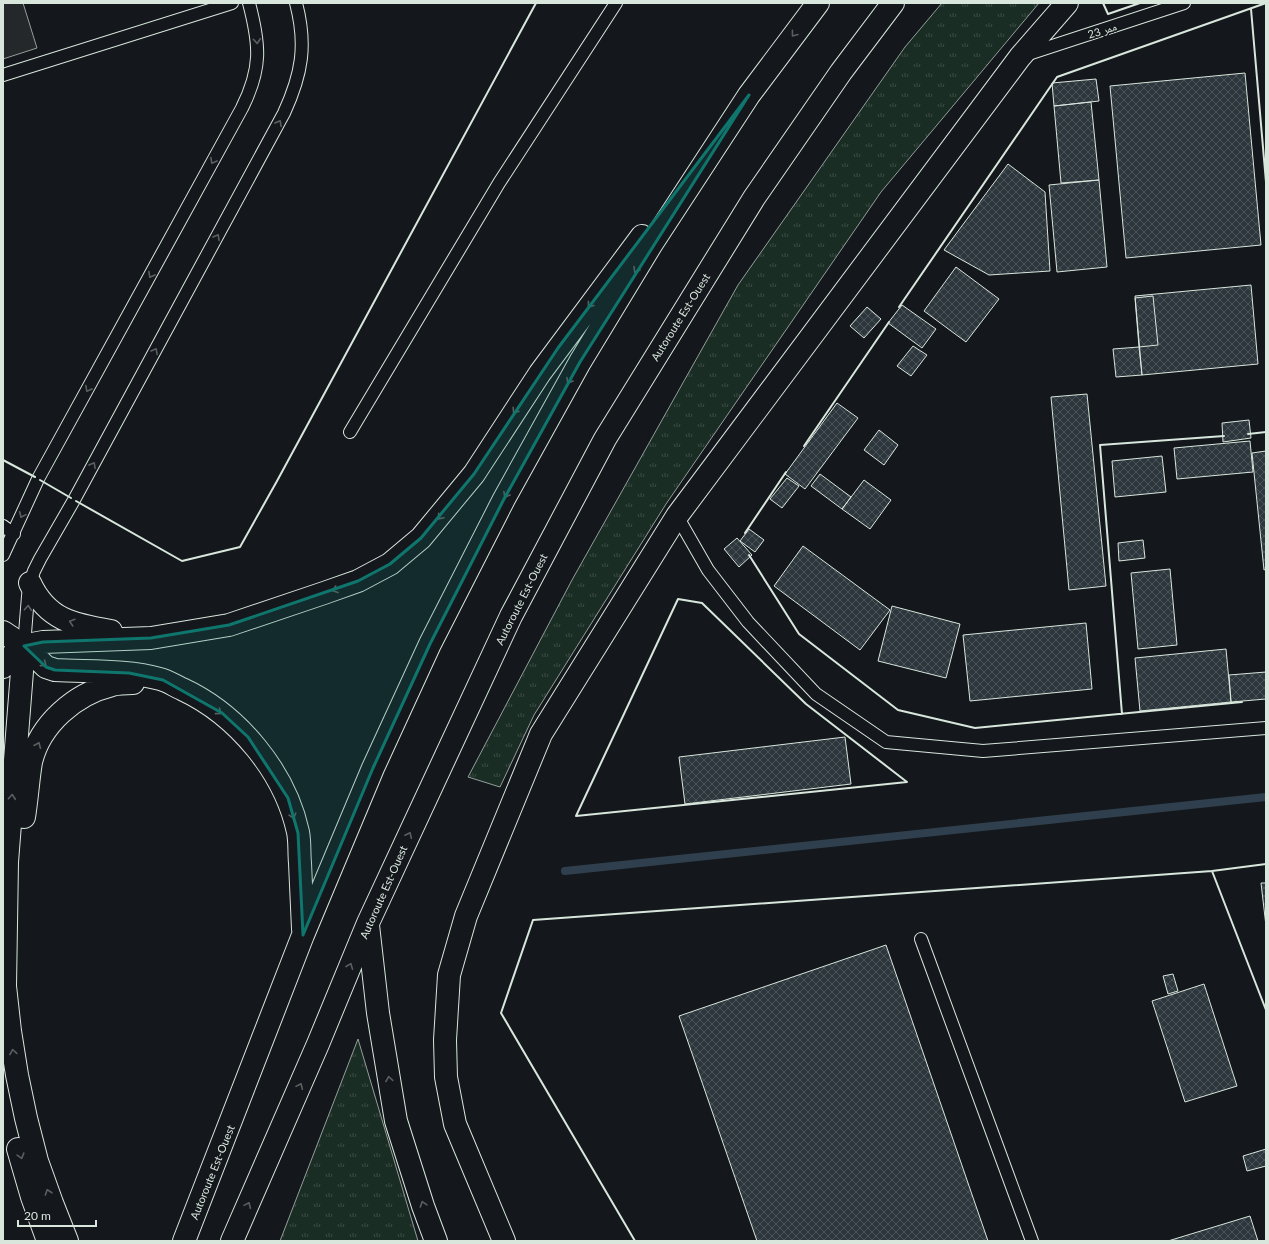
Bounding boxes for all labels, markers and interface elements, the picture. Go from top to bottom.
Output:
street label: ممر 23 [1086,19,1118,41]
one-way arrow [792,30,799,37]
one-way arrow [252,38,261,44]
one-way arrow [274,120,282,127]
one-way arrow [211,157,218,164]
one-way arrow [212,234,219,241]
one-way arrow [633,266,641,273]
one-way arrow [148,271,155,278]
street label: Autoroute Est-Ouest [648,271,712,363]
one-way arrow [588,301,595,308]
one-way arrow [150,348,157,355]
one-way arrow [567,377,574,385]
one-way arrow [85,385,93,392]
one-way arrow [512,407,520,414]
one-way arrow [88,462,95,470]
one-way arrow [503,491,510,498]
one-way arrow [19,511,27,518]
one-way arrow [437,512,444,519]
street label: Autoroute Est-Ouest [492,551,550,647]
one-way arrow [331,585,338,593]
one-way arrow [23,605,32,611]
one-way arrow [69,618,76,627]
one-way arrow [40,660,47,667]
one-way arrow [215,707,222,714]
one-way arrow [33,741,41,749]
one-way arrow [7,794,16,800]
one-way arrow [288,812,297,819]
one-way arrow [404,831,412,839]
street label: Autoroute Est-Ouest [357,843,409,941]
one-way arrow [345,963,353,971]
one-way arrow [9,1049,18,1055]
one-way arrow [386,1076,394,1082]
one-way arrow [295,1083,303,1091]
street label: Autoroute Est-Ouest [187,1123,237,1221]
one-way arrow [16,1152,25,1159]
one-way arrow [44,1188,53,1195]
one-way arrow [419,1201,427,1208]
scale bar [18,1202,96,1228]
one-way arrow [243,1202,251,1210]
text: 20 m [24,1208,51,1223]

